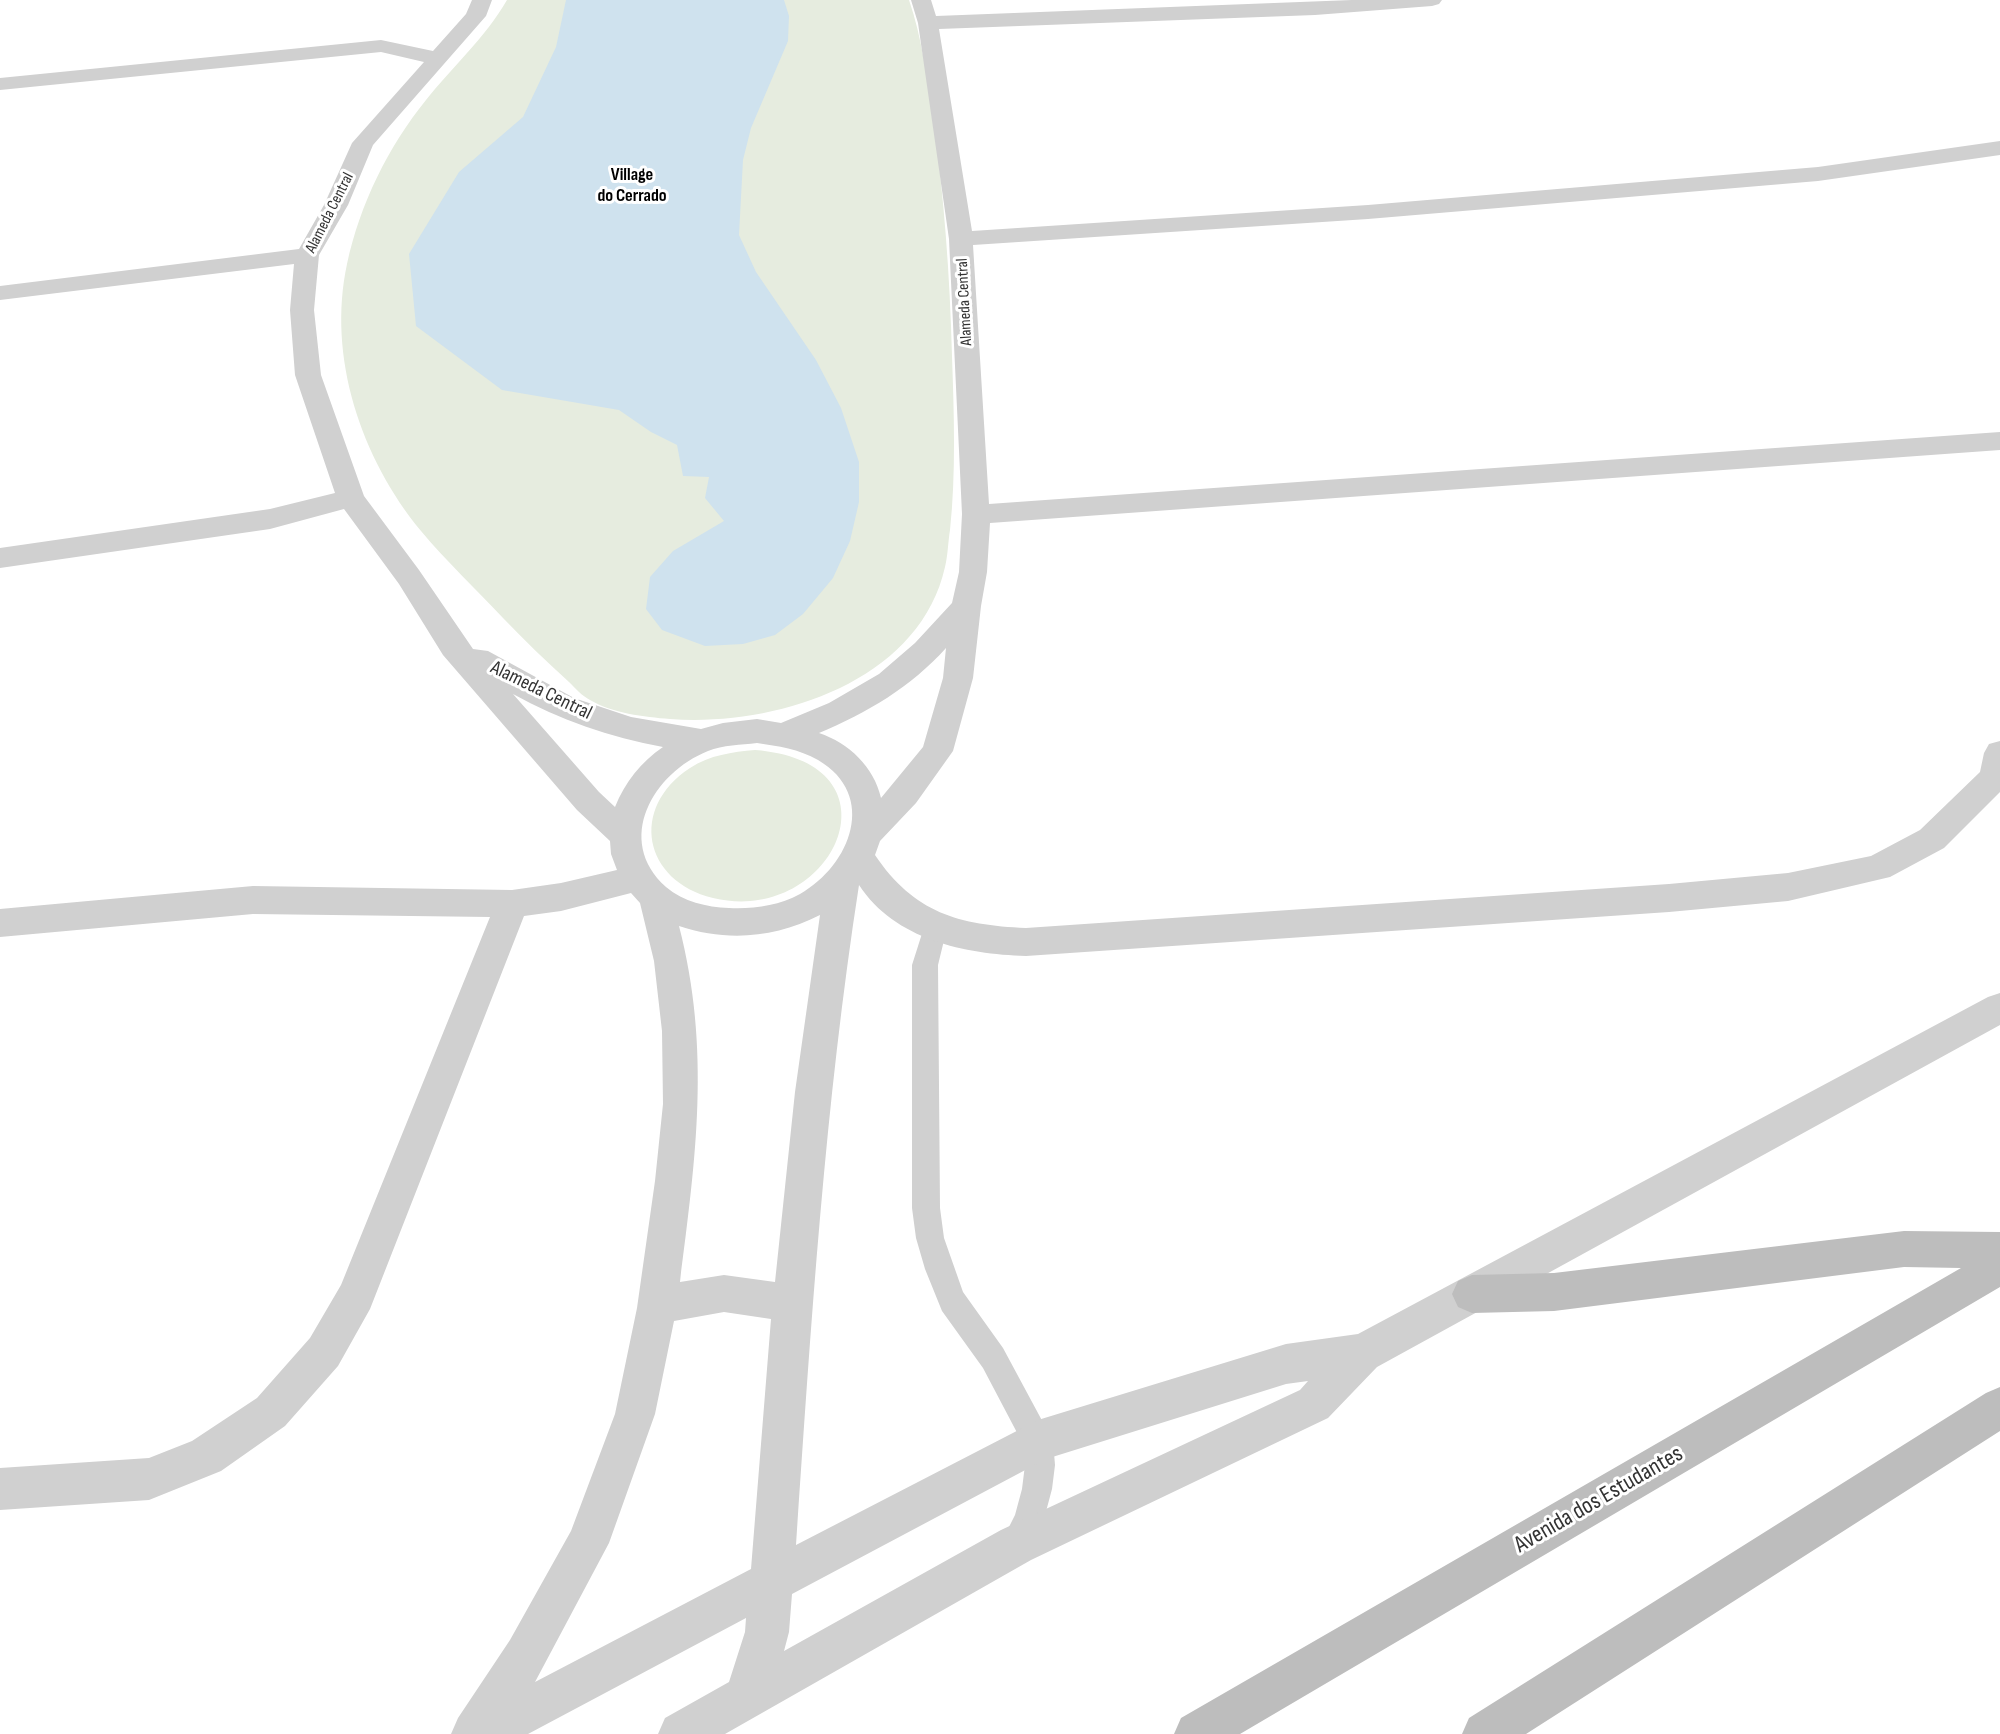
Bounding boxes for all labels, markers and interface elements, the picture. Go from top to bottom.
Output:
district label: Village do Cerrado [597,164,667,207]
street label: Alameda Central [302,170,358,256]
street label: Alameda Central [953,258,977,346]
street label: Alameda Central [487,656,595,726]
street label: Avenida dos Estudantes [1510,1440,1688,1560]

